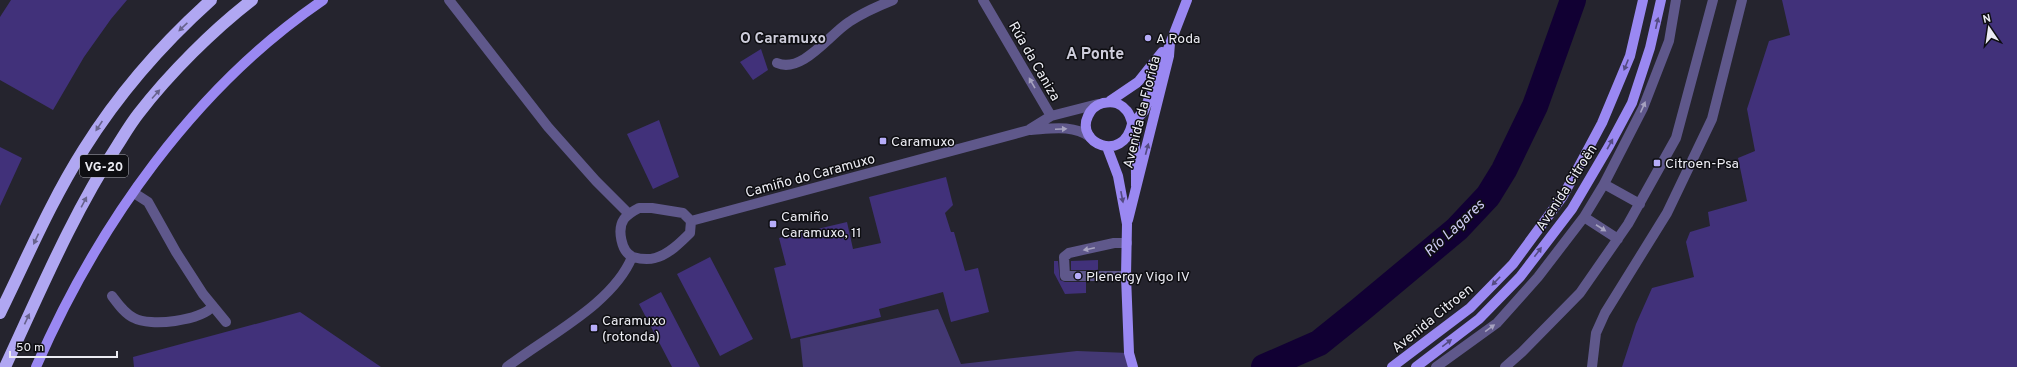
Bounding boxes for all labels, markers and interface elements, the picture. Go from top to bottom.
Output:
north arrow [1969,8,2009,48]
text: N [1982,12,1992,27]
one-way arrow [1654,17,1660,29]
street label: Rúa da Caniza [1004,19,1063,104]
one-way arrow [178,22,188,31]
district label: O Caramuxo [740,30,826,49]
place label: A Roda [1156,31,1200,48]
marker: A Roda [1143,33,1153,43]
district label: A Ponte [1066,45,1124,65]
street label: Avenida da Florida [1120,54,1165,170]
one-way arrow [1623,59,1629,70]
one-way arrow [1029,77,1036,89]
one-way arrow [151,89,160,99]
one-way arrow [1640,102,1646,113]
one-way arrow [95,121,103,131]
one-way arrow [1055,125,1067,132]
place label: Caramuxo [891,134,955,151]
marker: Caramuxo [878,136,888,146]
one-way arrow [1607,138,1614,150]
street label: Avenida Citroën [1533,141,1601,234]
one-way arrow [1144,142,1150,154]
street label: Camiño do Caramuxo [744,151,877,202]
road number: VG-20 [80,155,128,177]
place label: Citroen-Psa [1665,156,1739,173]
marker: Citroen-Psa [1652,158,1662,168]
one-way arrow [1120,191,1126,203]
one-way arrow [81,196,87,208]
water label: Río Lagares [1421,196,1489,262]
place label: Camiño Caramuxo, 11 [781,209,861,242]
marker: Camiño Caramuxo, 11 [768,219,778,229]
one-way arrow [1596,224,1606,232]
one-way arrow [33,233,39,245]
one-way arrow [1083,246,1095,252]
one-way arrow [1534,247,1543,258]
place label: Plenergy Vigo IV [1086,269,1190,286]
marker: Plenergy Vigo IV [1073,271,1083,281]
one-way arrow [1491,276,1501,286]
street label: Avenida Citroen [1389,281,1477,357]
one-way arrow [24,313,30,325]
place label: Caramuxo (rotonda) [602,313,666,346]
marker: Caramuxo (rotonda) [589,323,599,333]
one-way arrow [1485,324,1495,332]
scale bar [10,333,117,359]
one-way arrow [1441,339,1452,348]
text: 50 m [16,340,44,356]

